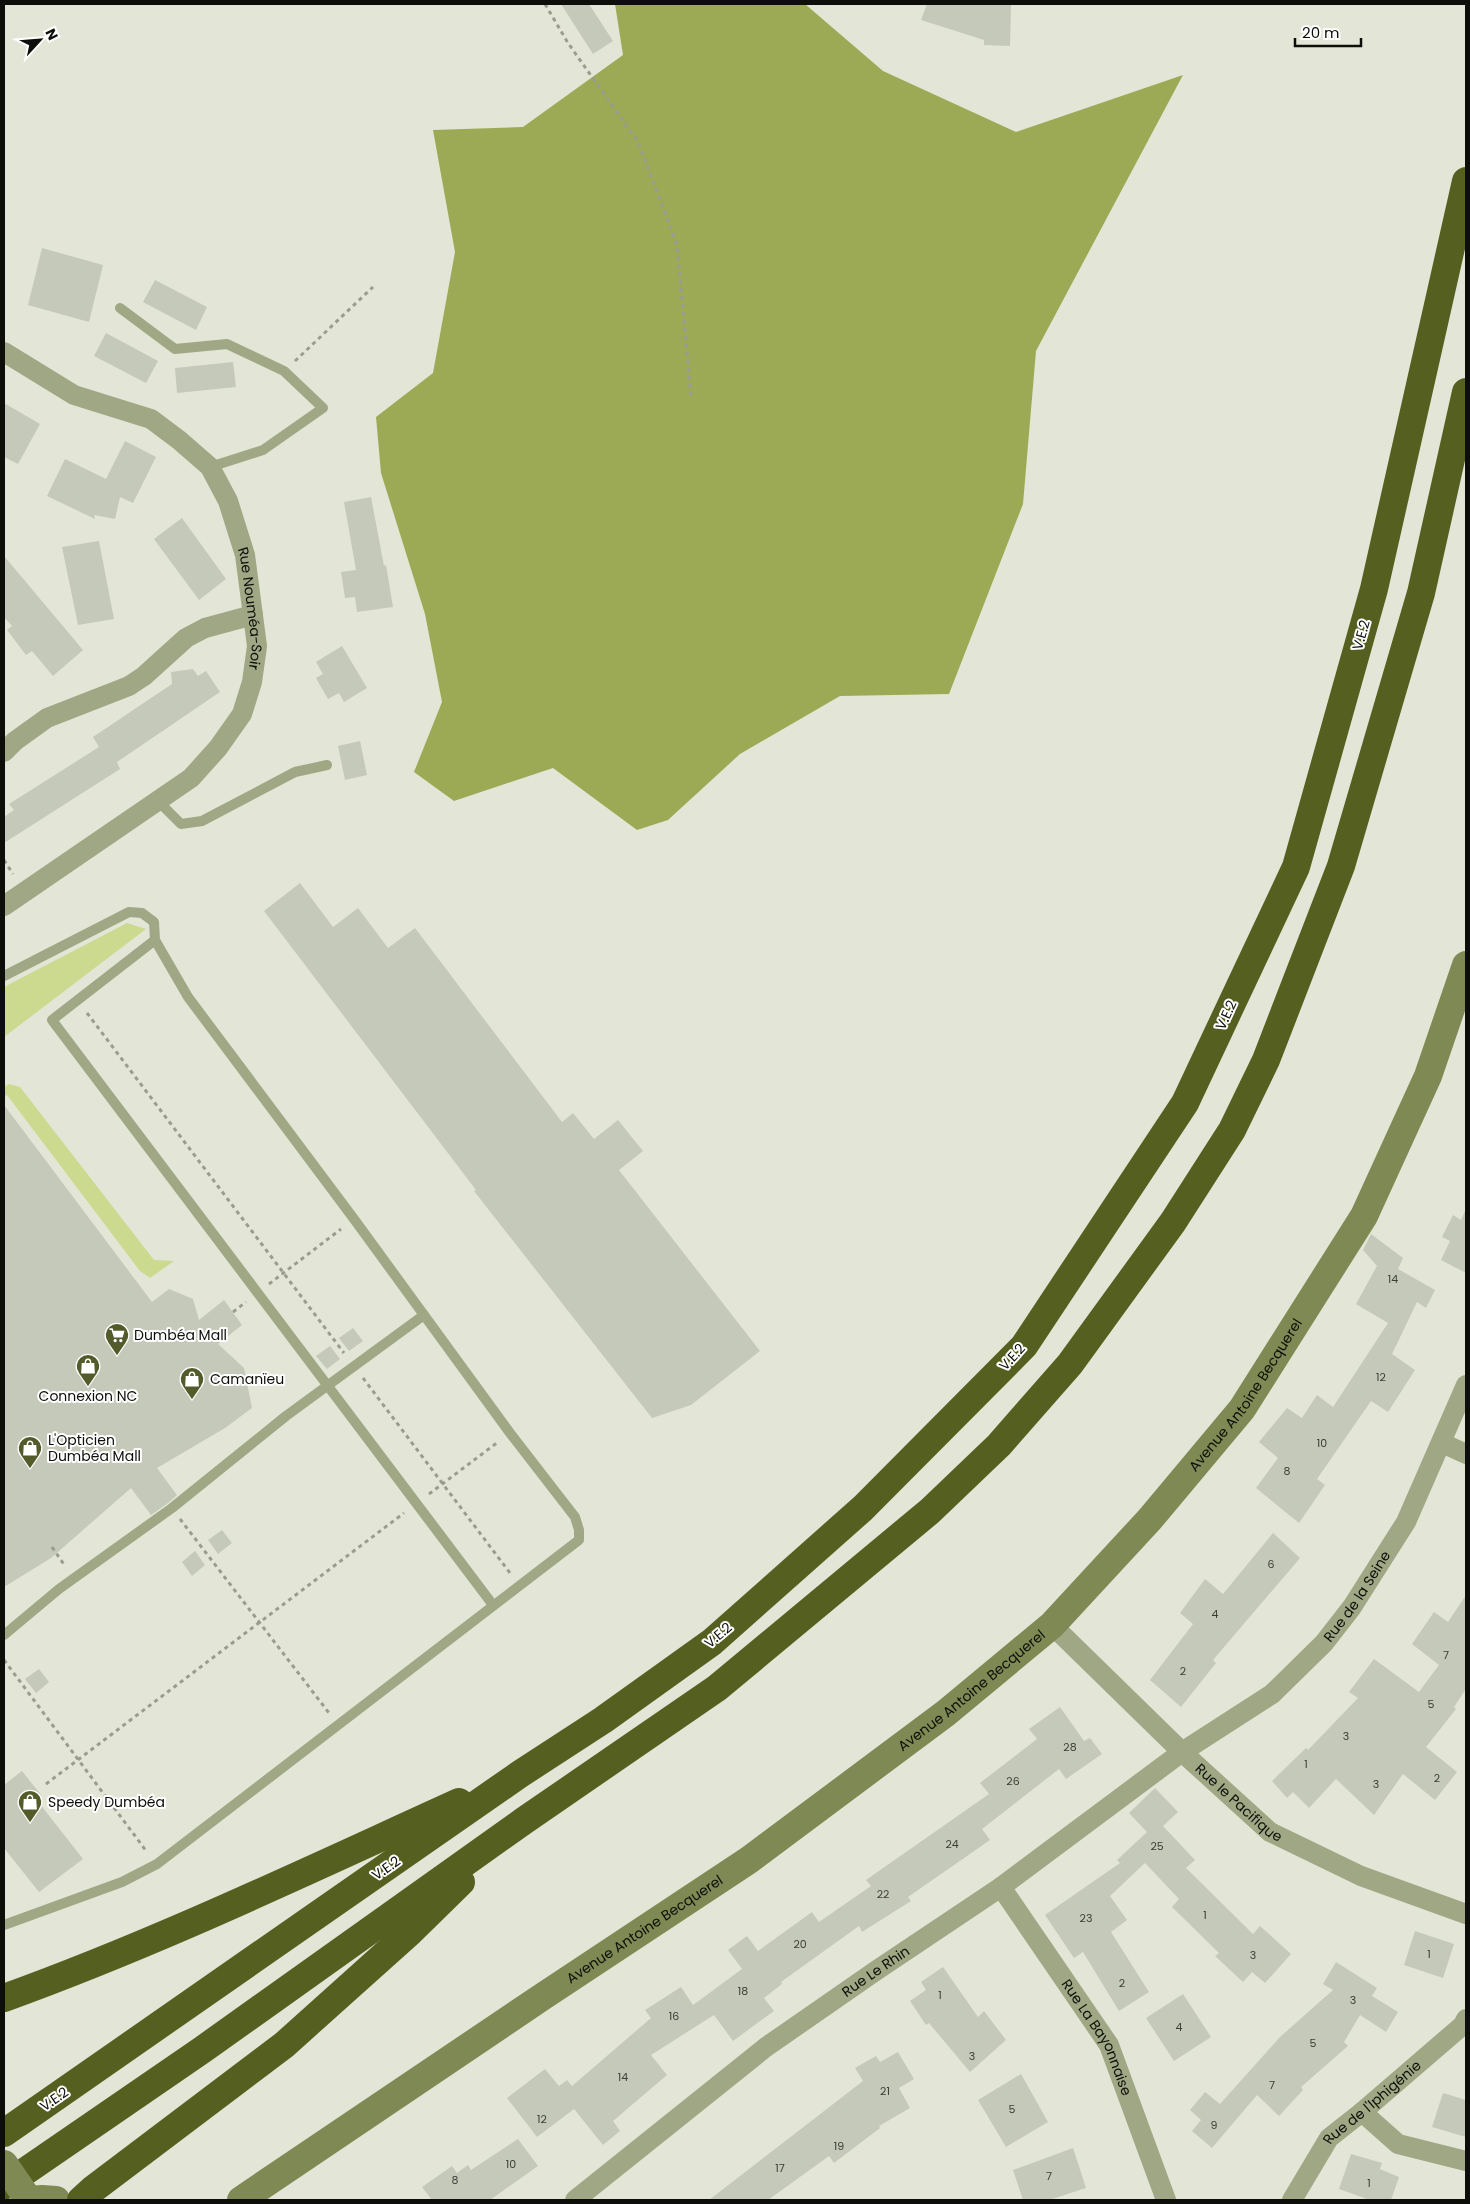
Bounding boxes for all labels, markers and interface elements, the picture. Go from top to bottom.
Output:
north arrow [15,15,65,65]
scale bar [1295,15,1361,47]
text: 20 m [1302,22,1340,43]
text: N [40,25,63,43]
street label: Rue Nouméa-Soir [233,544,267,671]
street label: V.E.2 [1347,618,1375,652]
street label: V.E.2 [1210,997,1242,1033]
house number: 14 [1388,1271,1398,1287]
street label: Avenue Antoine Becquerel [1184,1315,1307,1476]
supermarket icon: Dumbéa Mall [104,1322,130,1356]
place label: Dumbéa Mall [134,1325,227,1345]
street label: V.E.2 [994,1339,1030,1375]
shop icon: Connexion NC [75,1353,101,1387]
shop icon: Camanïeu [179,1366,205,1400]
place label: Camanïeu [210,1369,284,1389]
house number: 12 [1376,1369,1386,1385]
place label: Connexion NC [39,1386,137,1406]
place label: L'Opticien Dumbéa Mall [48,1430,141,1466]
shop icon: L'Opticien Dumbéa Mall [17,1435,43,1469]
house number: 10 [1317,1435,1327,1451]
house number: 8 [1284,1463,1291,1479]
street label: Rue de la Seine [1319,1547,1395,1646]
house number: 6 [1268,1556,1275,1572]
house number: 4 [1212,1606,1219,1622]
street label: V.E.2 [700,1618,736,1652]
street label: Avenue Antoine Becquerel [893,1625,1049,1756]
house number: 7 [1443,1647,1449,1663]
house number: 2 [1180,1663,1186,1679]
house number: 5 [1428,1696,1435,1712]
house number: 3 [1343,1728,1349,1744]
house number: 28 [1063,1739,1077,1755]
house number: 1 [1304,1756,1308,1772]
street label: Rue le Pacifique [1191,1759,1286,1847]
house number: 2 [1434,1770,1440,1786]
house number: 26 [1006,1773,1020,1789]
house number: 3 [1373,1776,1379,1792]
shop icon: Speedy Dumbéa [17,1789,43,1823]
place label: Speedy Dumbéa [48,1792,165,1812]
house number: 24 [945,1836,959,1852]
house number: 25 [1150,1838,1164,1854]
street label: V.E.2 [368,1851,404,1885]
street label: Avenue Antoine Becquerel [562,1870,727,1988]
house number: 22 [877,1886,889,1902]
house number: 1 [1203,1907,1207,1923]
house number: 23 [1080,1910,1092,1926]
house number: 20 [793,1936,807,1952]
street label: Rue Le Rhin [838,1941,914,2002]
house number: 1 [1427,1946,1431,1962]
house number: 3 [1250,1947,1256,1963]
street label: Rue La Bayonnaise [1057,1975,1137,2099]
house number: 2 [1119,1975,1125,1991]
house number: 18 [738,1983,748,1999]
house number: 1 [938,1987,942,2003]
house number: 3 [1350,1992,1356,2008]
house number: 16 [669,2008,679,2024]
house number: 4 [1176,2019,1183,2035]
house number: 5 [1310,2035,1317,2051]
house number: 3 [969,2048,975,2064]
street label: Rue de l'Iphigénie [1318,2055,1425,2148]
house number: 14 [618,2069,628,2085]
house number: 7 [1269,2077,1275,2093]
street label: V.E.2 [36,2082,72,2116]
house number: 21 [880,2083,890,2099]
house number: 5 [1009,2101,1016,2117]
house number: 12 [537,2111,547,2127]
house number: 9 [1211,2117,1218,2133]
house number: 19 [834,2138,844,2154]
house number: 10 [506,2156,516,2172]
house number: 17 [775,2160,785,2176]
house number: 7 [1046,2168,1052,2184]
house number: 8 [452,2172,459,2188]
house number: 1 [1367,2175,1371,2191]

